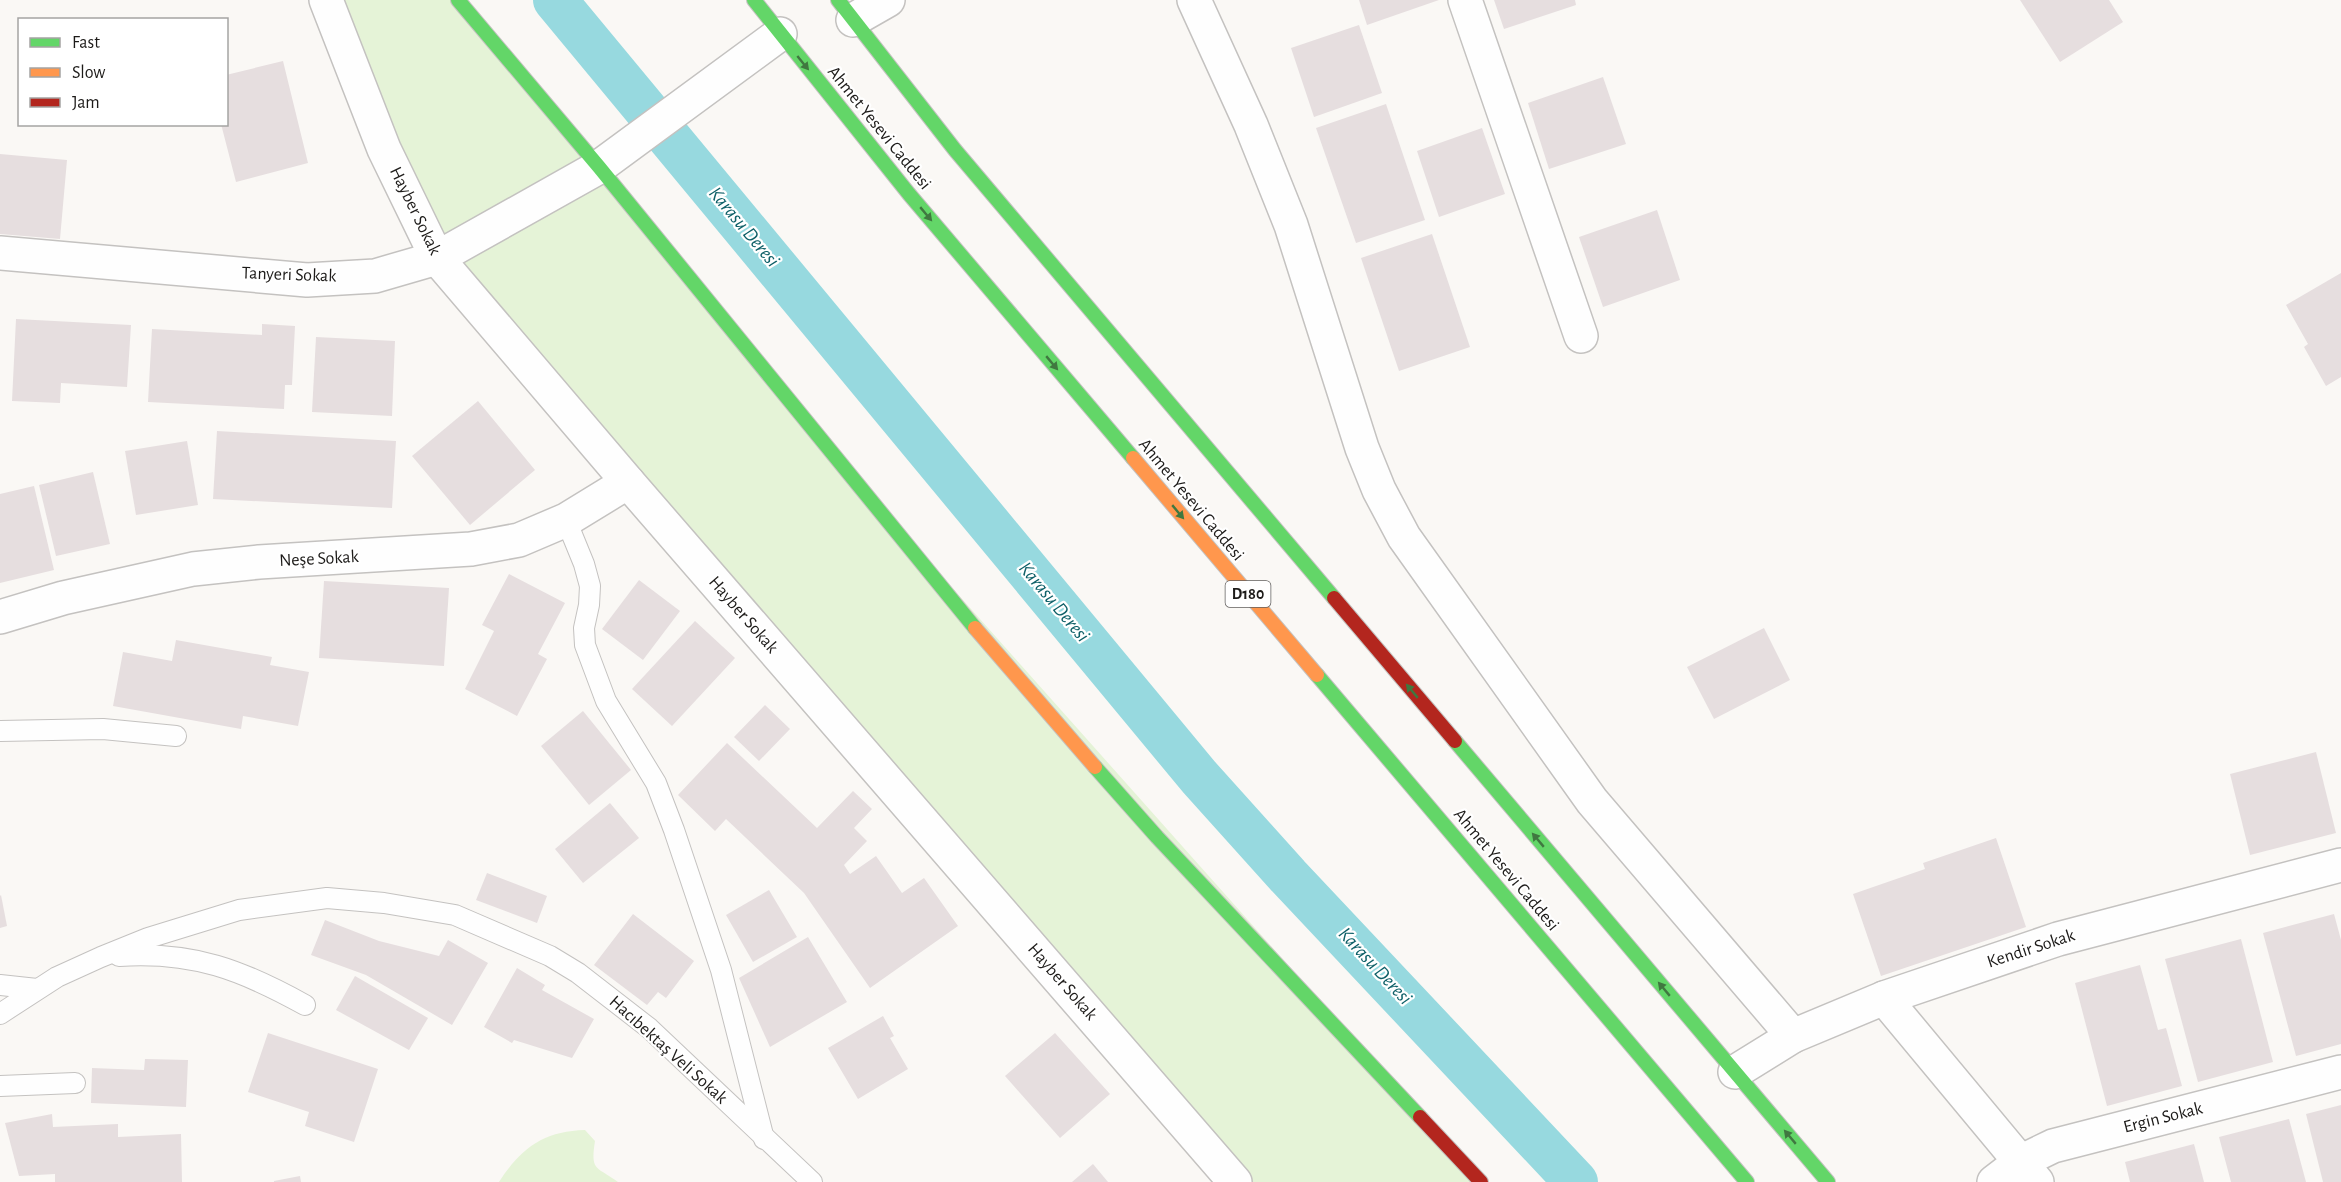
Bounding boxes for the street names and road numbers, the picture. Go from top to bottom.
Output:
street label: Ahmet Yesevi Caddesi [824,63,934,193]
street label: Hayber Sokak [386,164,444,259]
street label: Tanyeri Sokak [241,264,338,286]
street label: Ahmet Yesevi Caddesi [1135,436,1247,564]
street label: Neşe Sokak [279,548,360,570]
street label: Hayber Sokak [705,573,782,657]
road number: D180 [1226,581,1270,607]
street label: Ahmet Yesevi Caddesi [1450,806,1562,934]
street label: Kendir Sokak [1985,926,2078,972]
street label: Hayber Sokak [1024,940,1101,1024]
street label: Hacıbektaş Veli Sokak [606,993,731,1108]
street label: Ergin Sokak [2122,1099,2205,1137]

